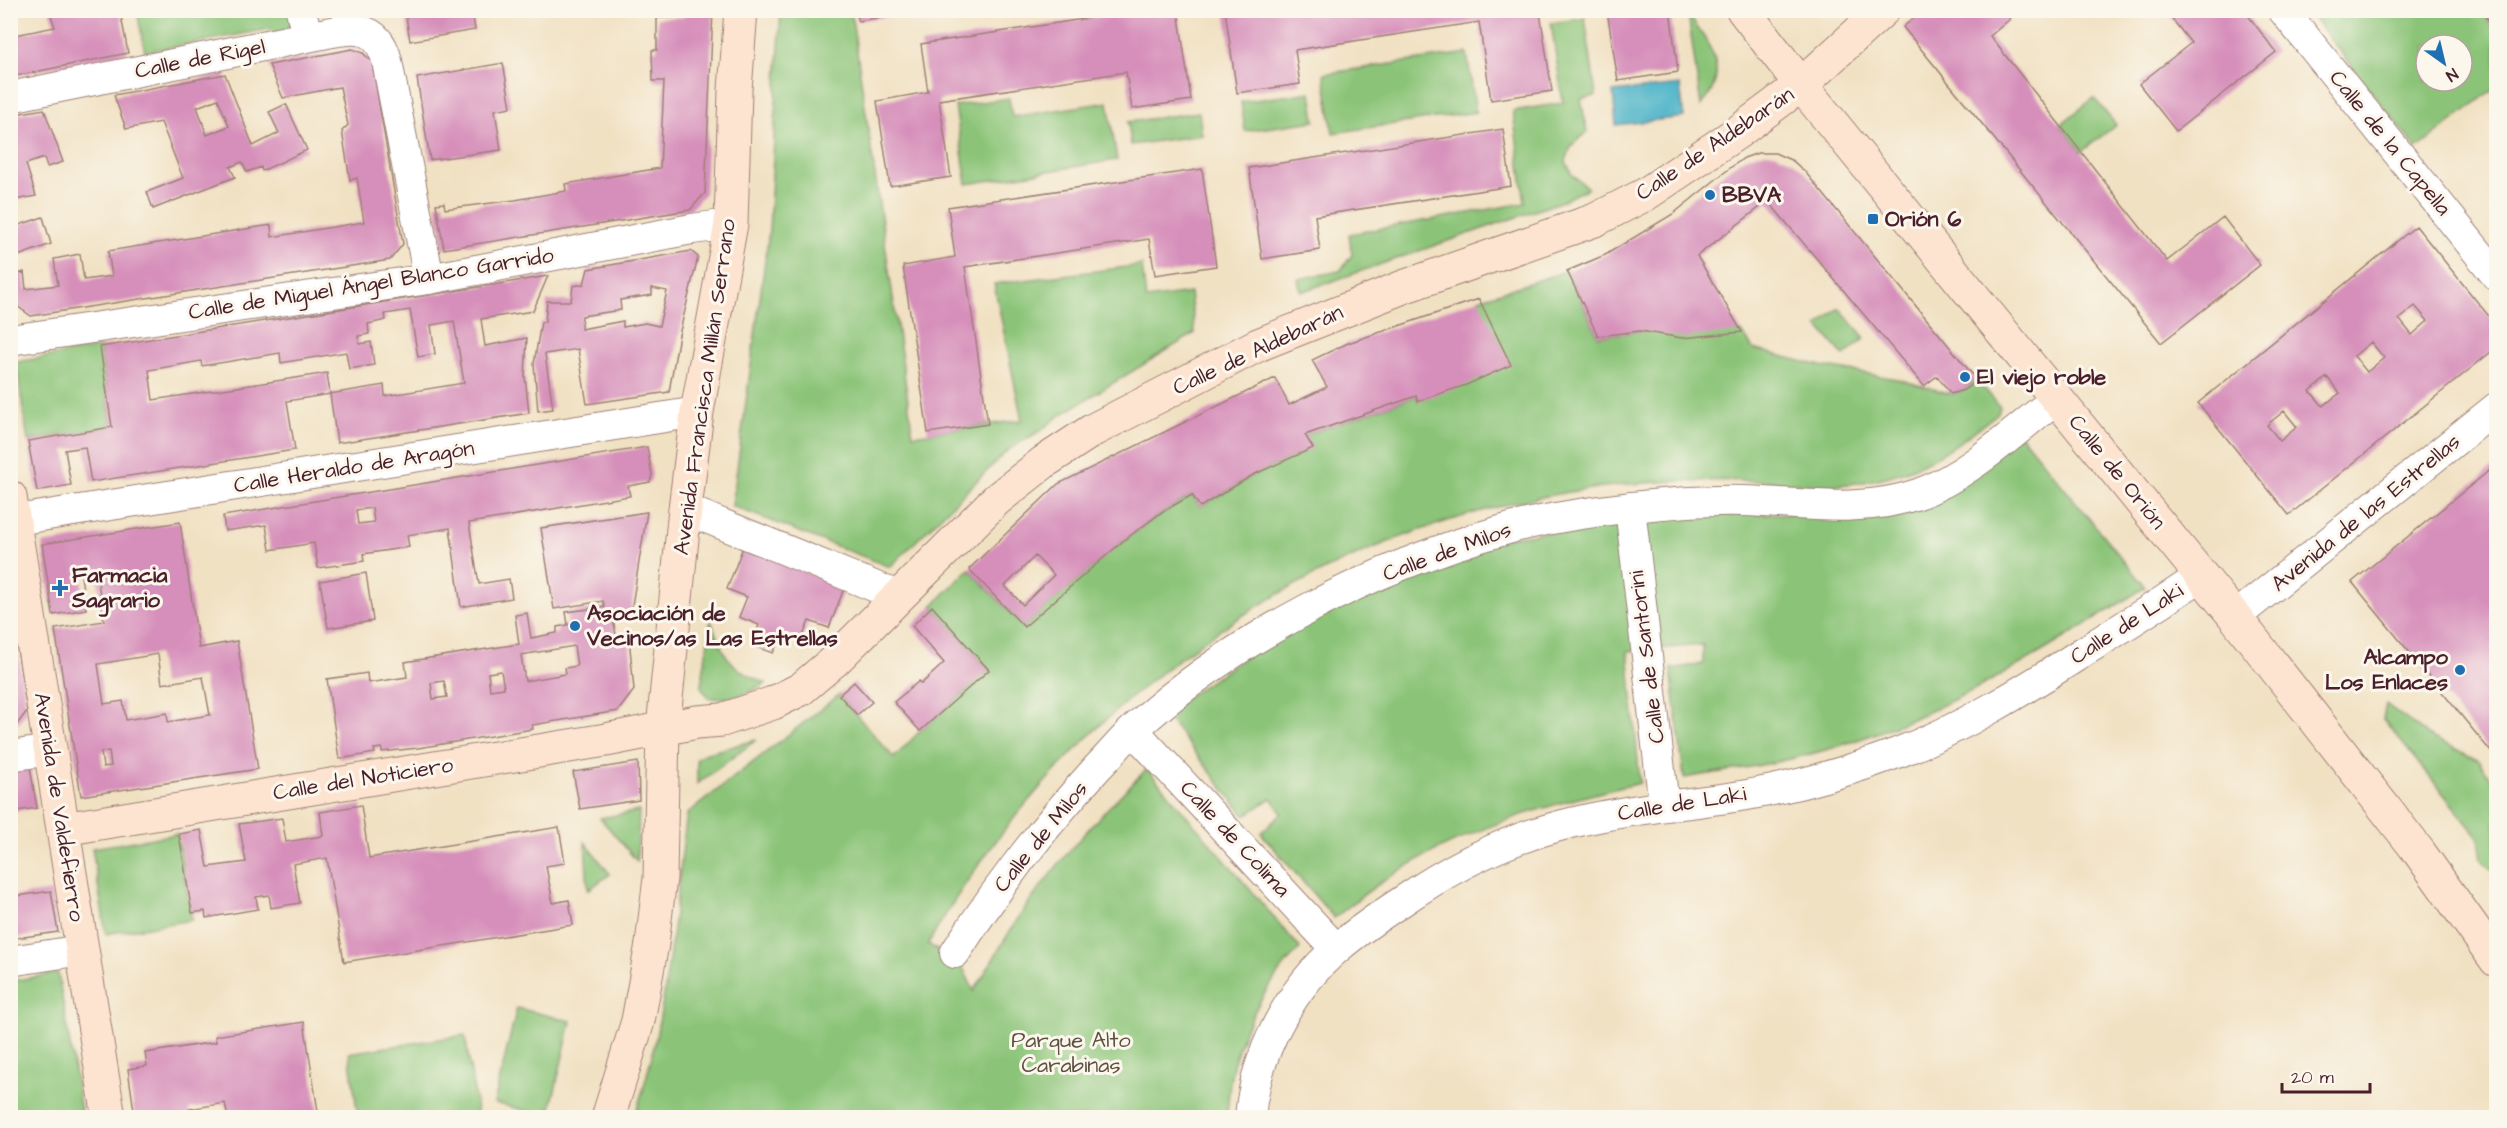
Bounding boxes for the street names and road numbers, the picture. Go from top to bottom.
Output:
street label: Calle de Rigel [132,31,268,88]
street label: Calle de la Capella [2322,64,2458,222]
street label: Calle de Aldebarán [1630,79,1800,209]
street label: Avenida Francisca Millán Serrano [666,216,744,557]
street label: Calle de Miguel Ángel Blanco Garrido [186,240,557,329]
street label: Calle de Aldebarán [1168,297,1348,403]
street label: Calle de Orión [2061,408,2173,536]
street label: Avenida de las Estrellas [2265,427,2467,599]
street label: Calle Heraldo de Aragón [232,433,477,502]
street label: Calle de Milos [1378,514,1516,590]
street label: Calle de Santorini [1621,569,1673,745]
street label: Calle de Laki [2064,576,2190,672]
street label: Avenida de Valdefierro [26,690,93,924]
street label: Calle del Noticiero [271,749,456,809]
street label: Calle de Colima [1173,774,1297,904]
street label: Calle de Milos [987,775,1095,899]
street label: Calle de Laki [1616,779,1748,829]

